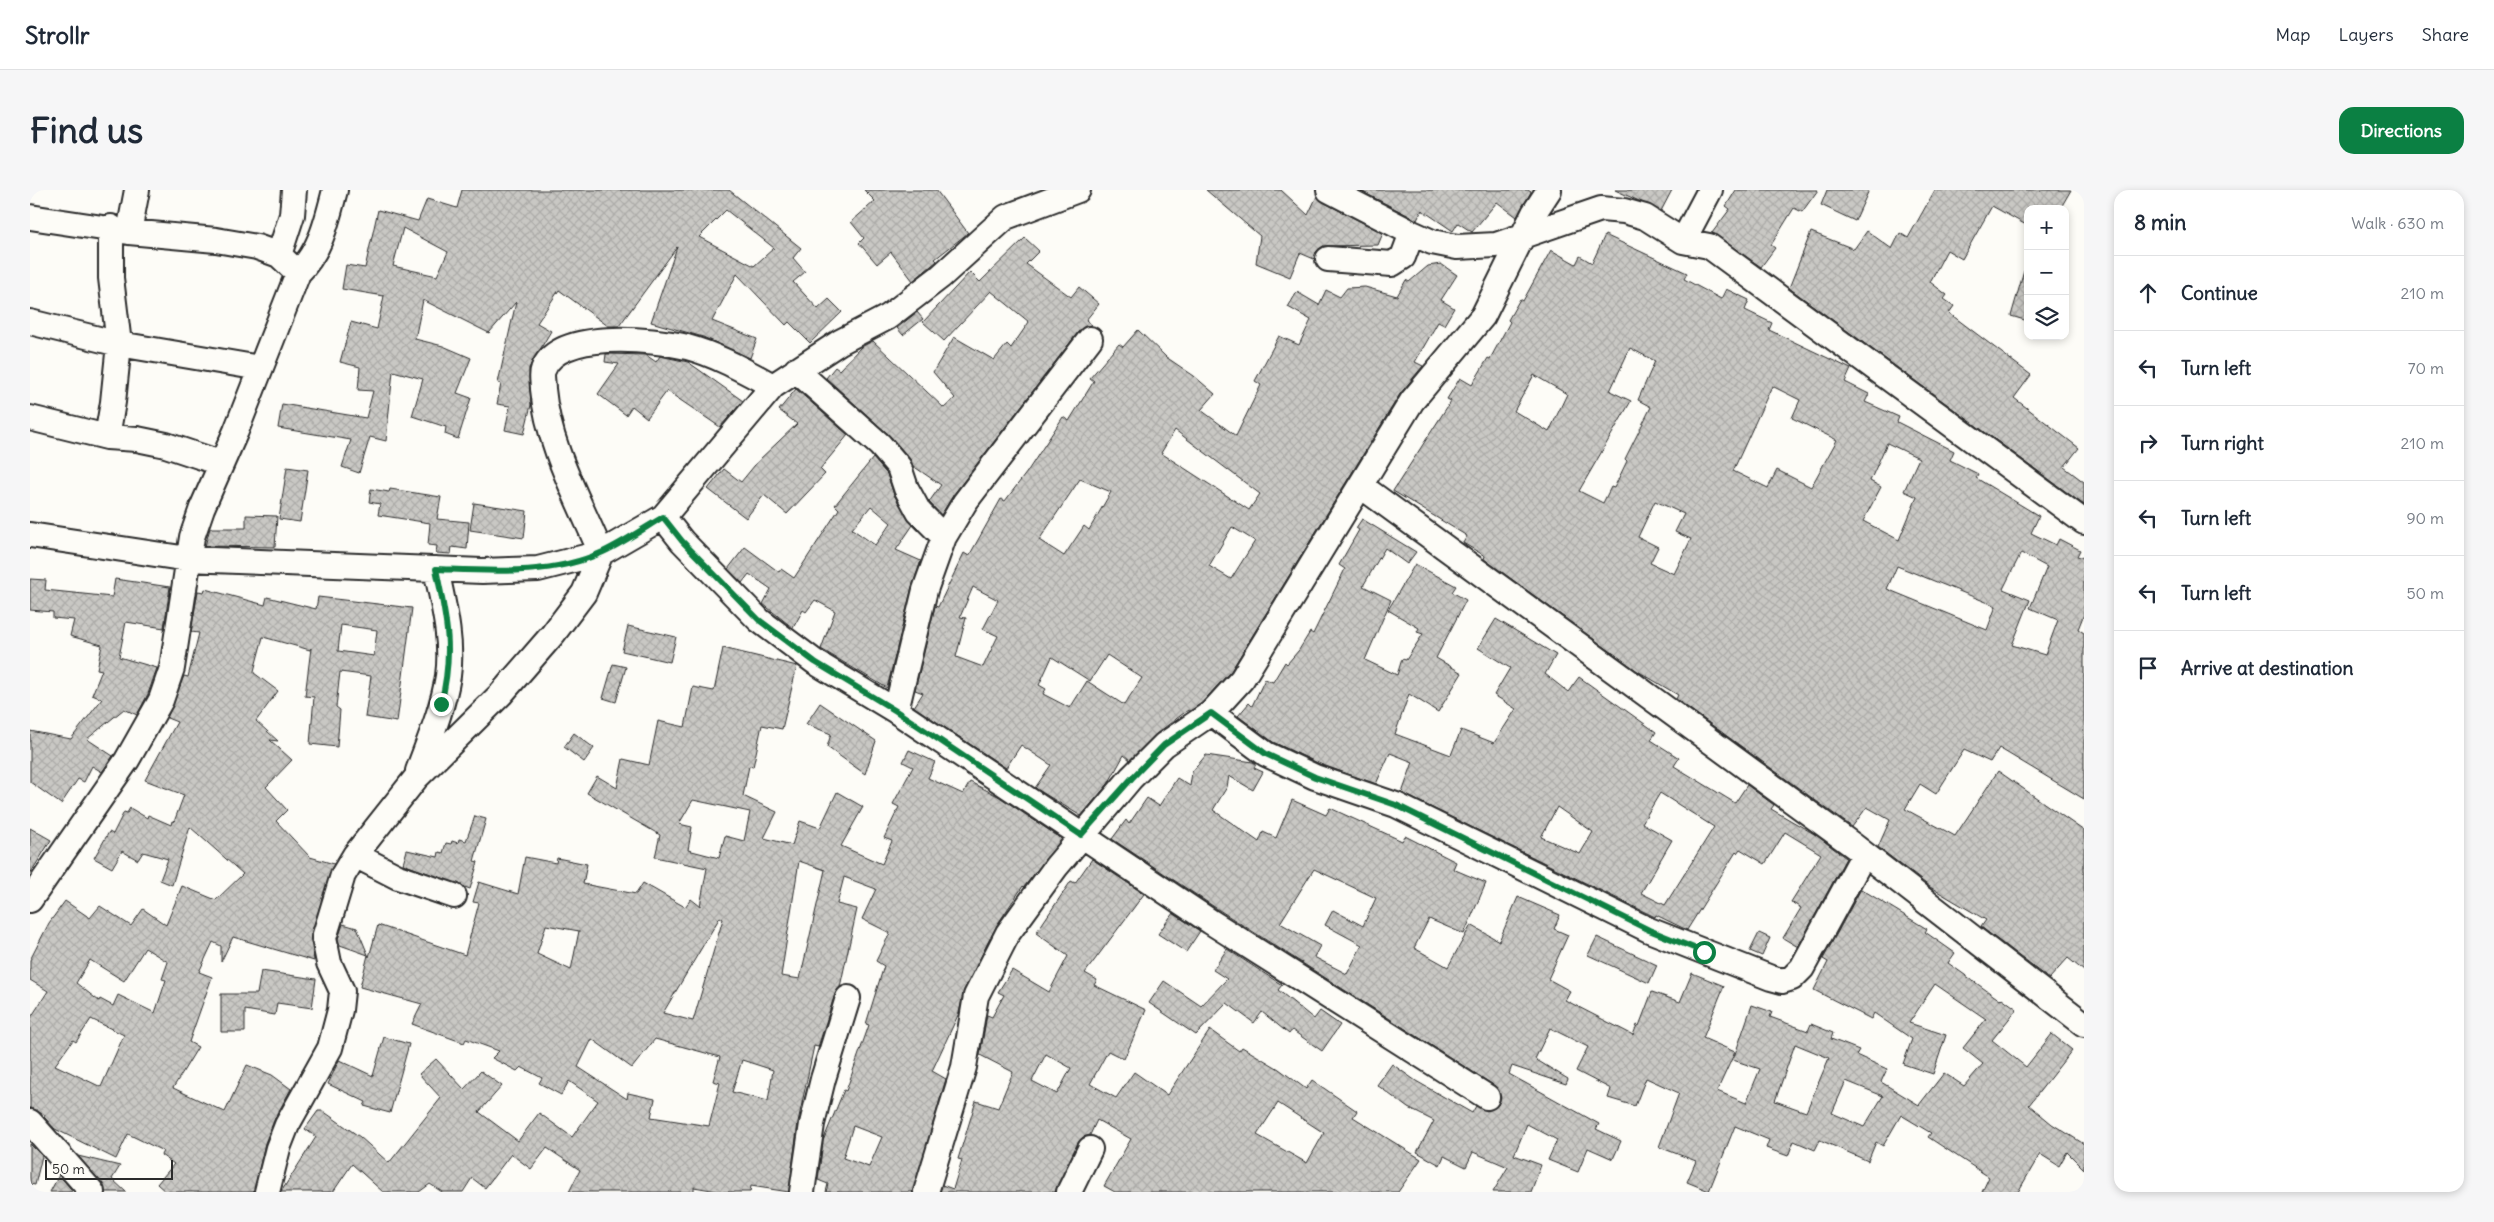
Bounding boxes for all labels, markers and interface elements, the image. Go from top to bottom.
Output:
text: Strollr [25,20,90,50]
text: Map [2275,23,2310,46]
text: Layers [2338,23,2394,46]
text: Share [2422,23,2469,46]
button: Directions [2339,107,2464,154]
text: Find us [30,108,143,152]
map controls [2024,205,2069,340]
button: + [2024,205,2069,250]
text: 8 min [2134,209,2186,236]
text: Walk · 630 m [2351,213,2444,233]
button: − [2024,250,2069,295]
icon: ahead [2134,279,2162,307]
text: Continue [2181,281,2258,305]
text: 210 m [2401,283,2444,303]
button: layers [2024,295,2069,340]
icon: left [2134,354,2162,382]
text: Turn left [2181,356,2251,380]
text: 70 m [2408,358,2444,378]
icon: right [2134,429,2162,457]
text: Turn right [2181,431,2264,455]
text: 210 m [2401,433,2444,453]
icon: left [2134,504,2162,532]
text: Turn left [2181,506,2251,530]
text: 90 m [2406,508,2444,528]
icon: left [2134,579,2162,607]
text: Turn left [2181,581,2251,605]
text: 50 m [2406,583,2444,603]
icon: arrive [2134,654,2162,682]
text: Arrive at destination [2181,656,2354,680]
route end [430,693,453,716]
route start [1693,941,1716,964]
scale bar [45,1157,172,1180]
text: 50 m [52,1160,85,1178]

